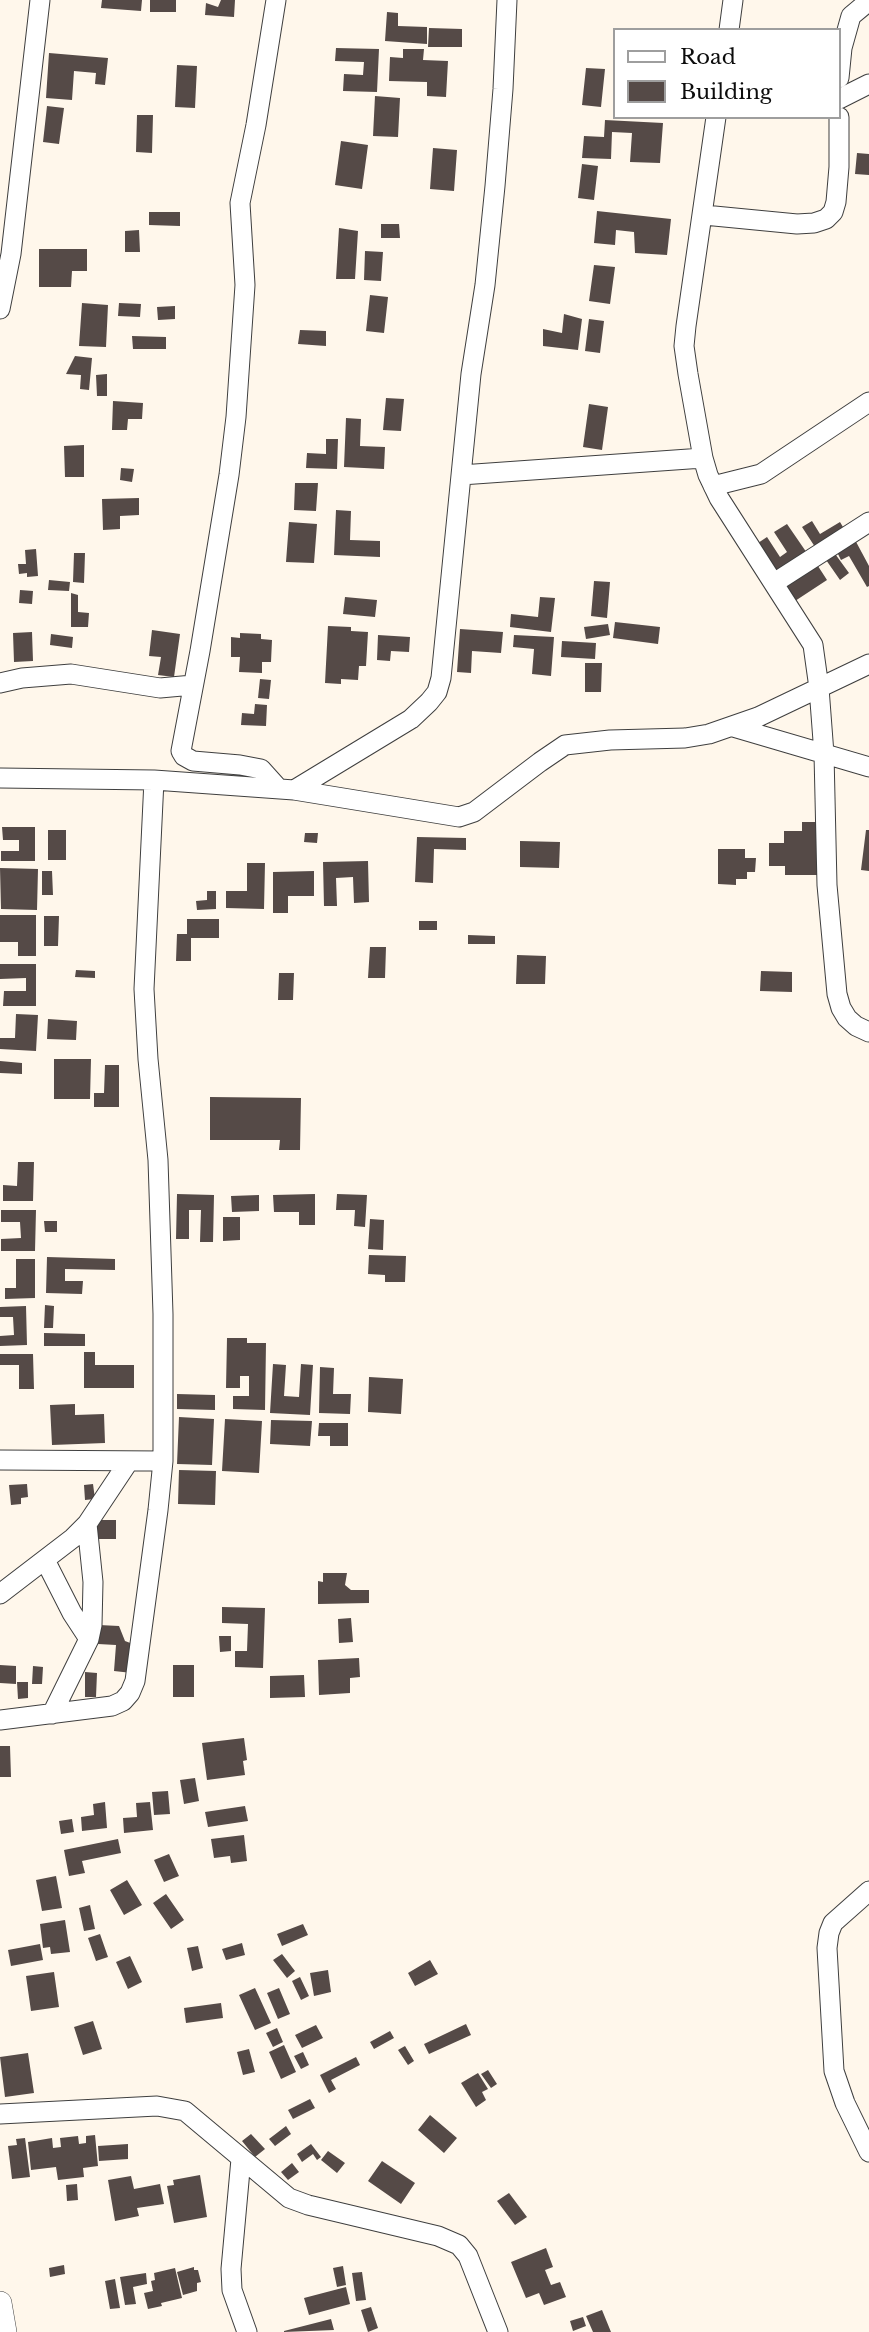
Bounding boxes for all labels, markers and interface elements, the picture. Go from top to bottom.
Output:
legend [614,28,841,119]
text: Road [680,44,736,70]
text: Building [680,79,772,105]

